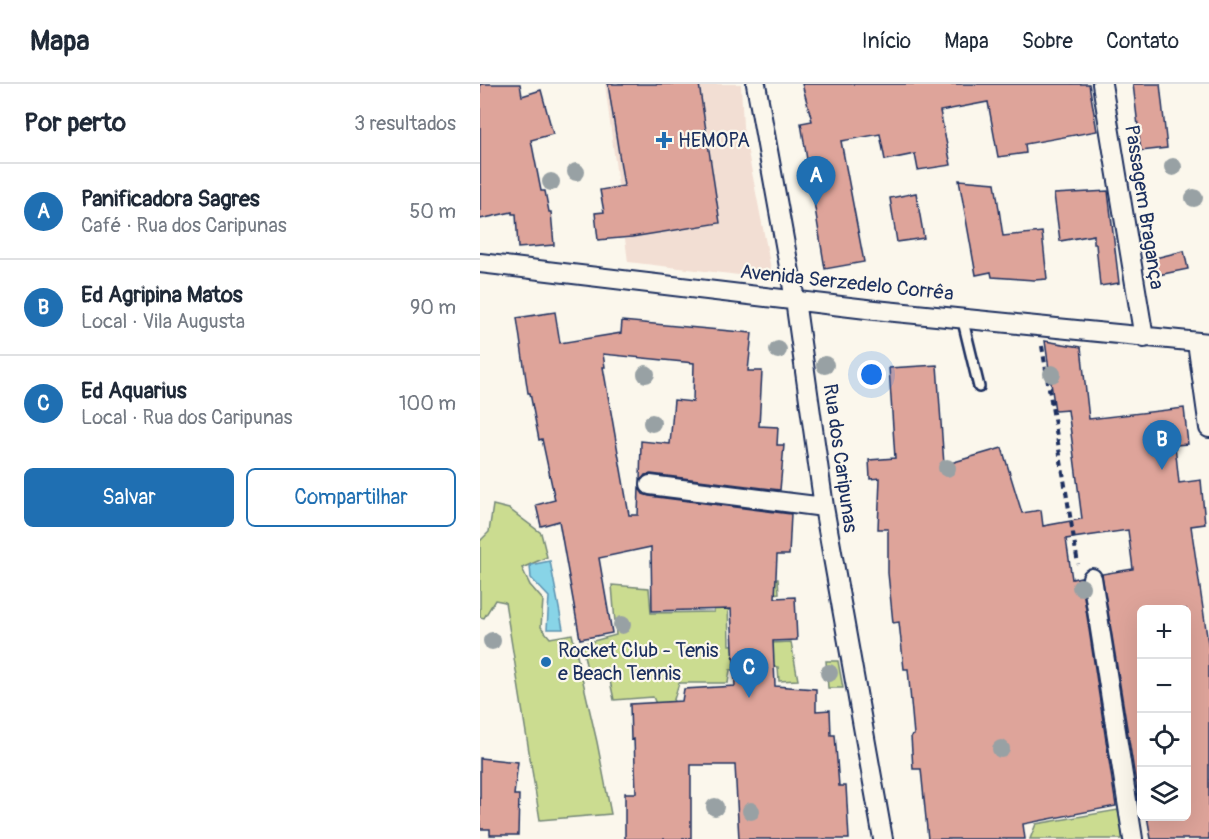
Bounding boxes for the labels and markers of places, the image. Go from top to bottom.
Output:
place label: HEMOPA [678,128,750,153]
marker: HEMOPA [655,131,673,149]
pin: A [796,156,836,206]
pin: B [1142,420,1182,470]
place label: Rocket Club - Tenis e Beach Tennis [558,638,718,686]
pin: C [730,648,768,698]
marker: Rocket Club - Tenis e Beach Tennis [539,655,553,669]

